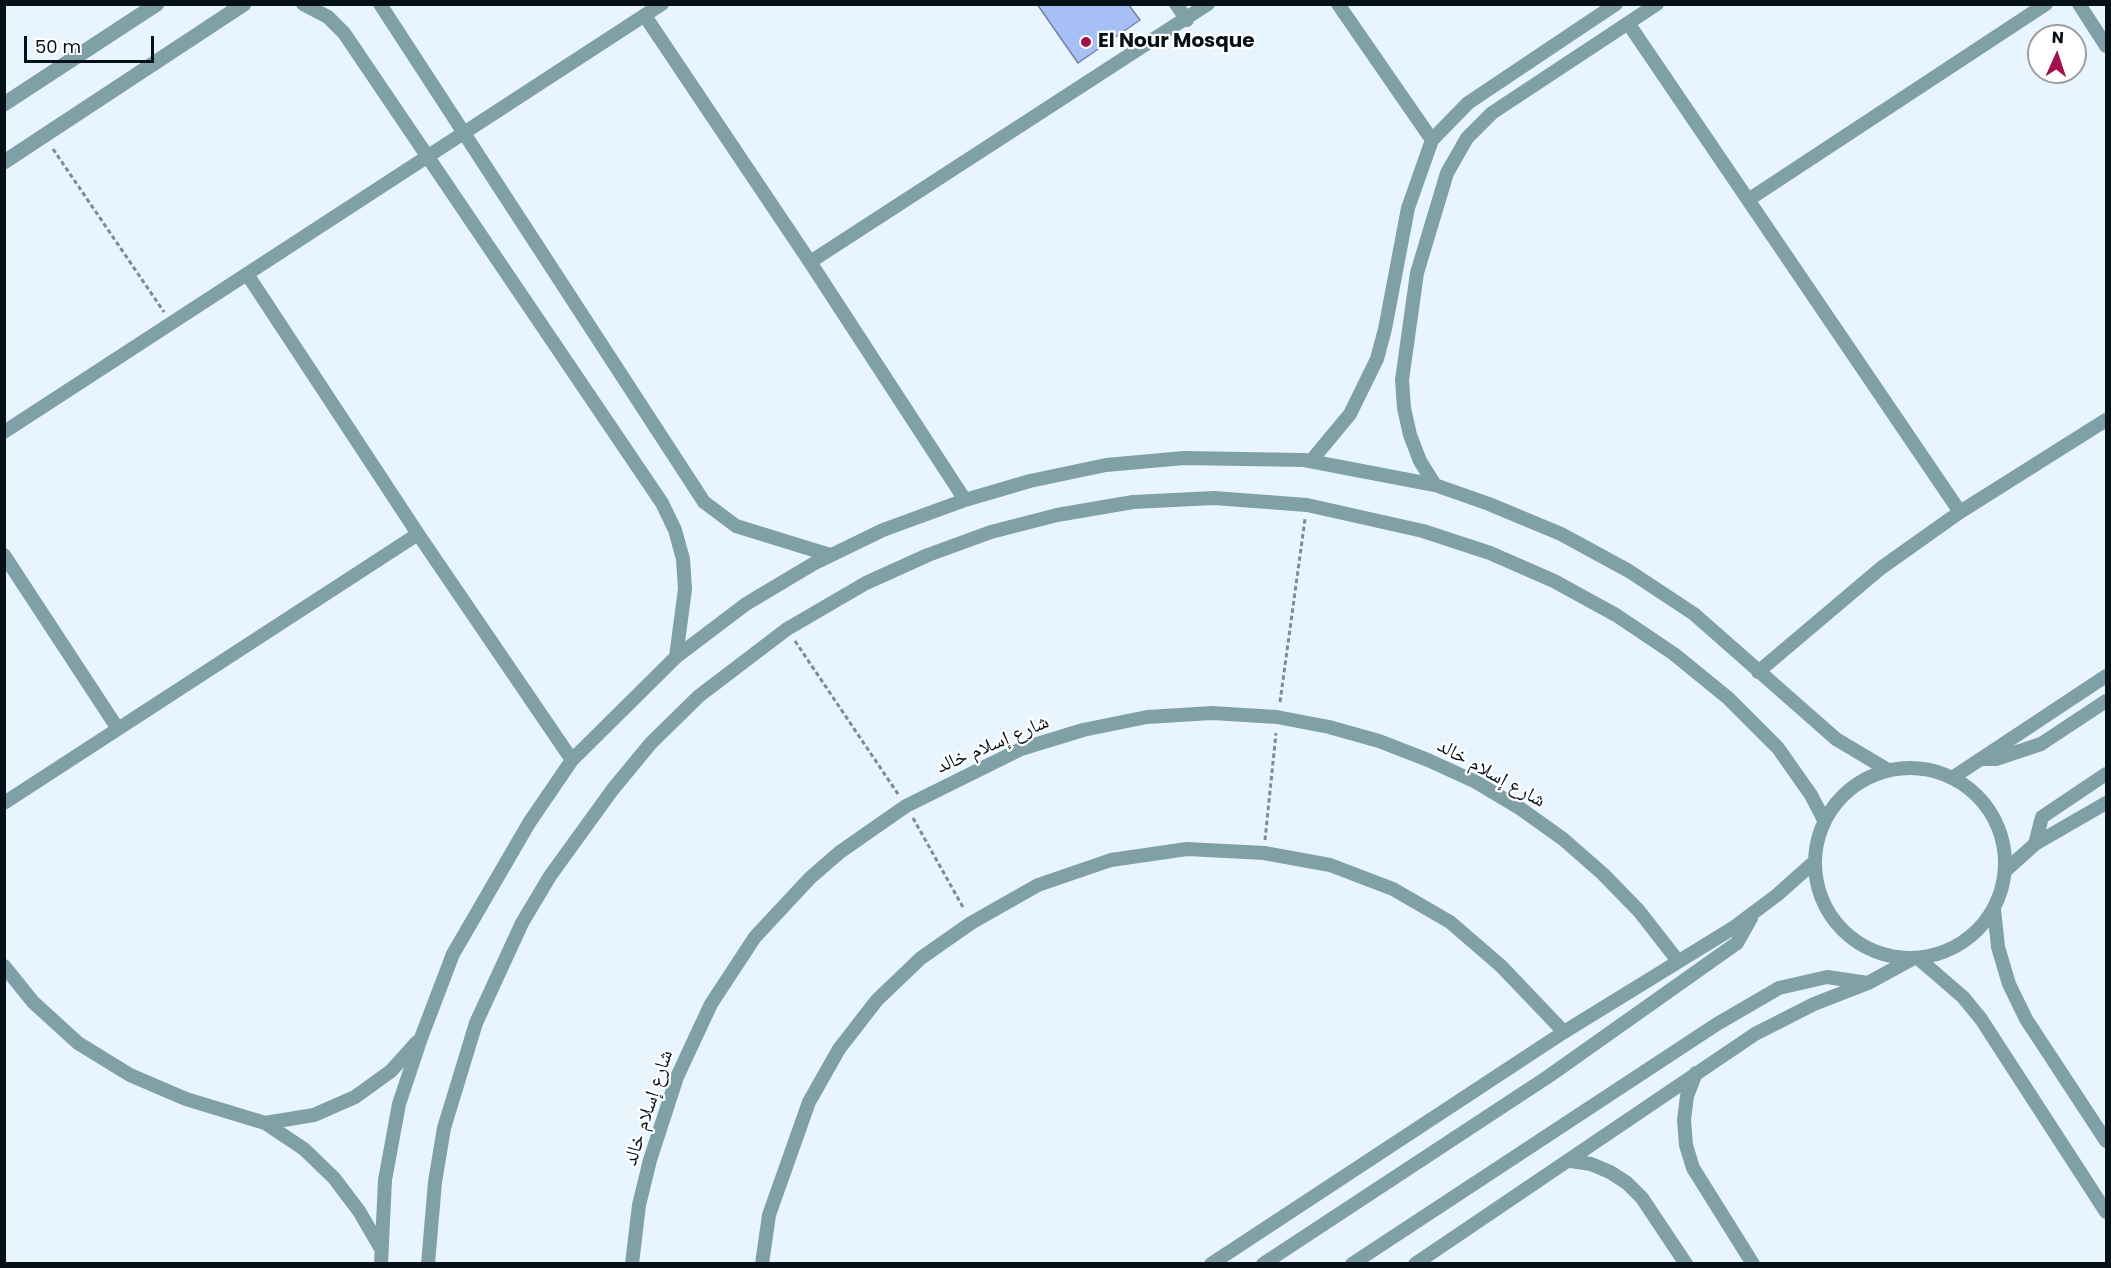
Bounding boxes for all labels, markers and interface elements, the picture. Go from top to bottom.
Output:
scale bar [27,24,158,62]
north arrow [2027,24,2087,84]
text: N [2051,26,2064,49]
place label: El Nour Mosque [1098,30,1255,54]
text: 50 m [35,34,81,59]
marker: El Nour Mosque [1079,35,1093,49]
street label: شارع إسلام خالد [933,710,1053,780]
street label: شارع إسلام خالد [1433,734,1549,814]
street label: شارع إسلام خالد [619,1047,679,1169]

